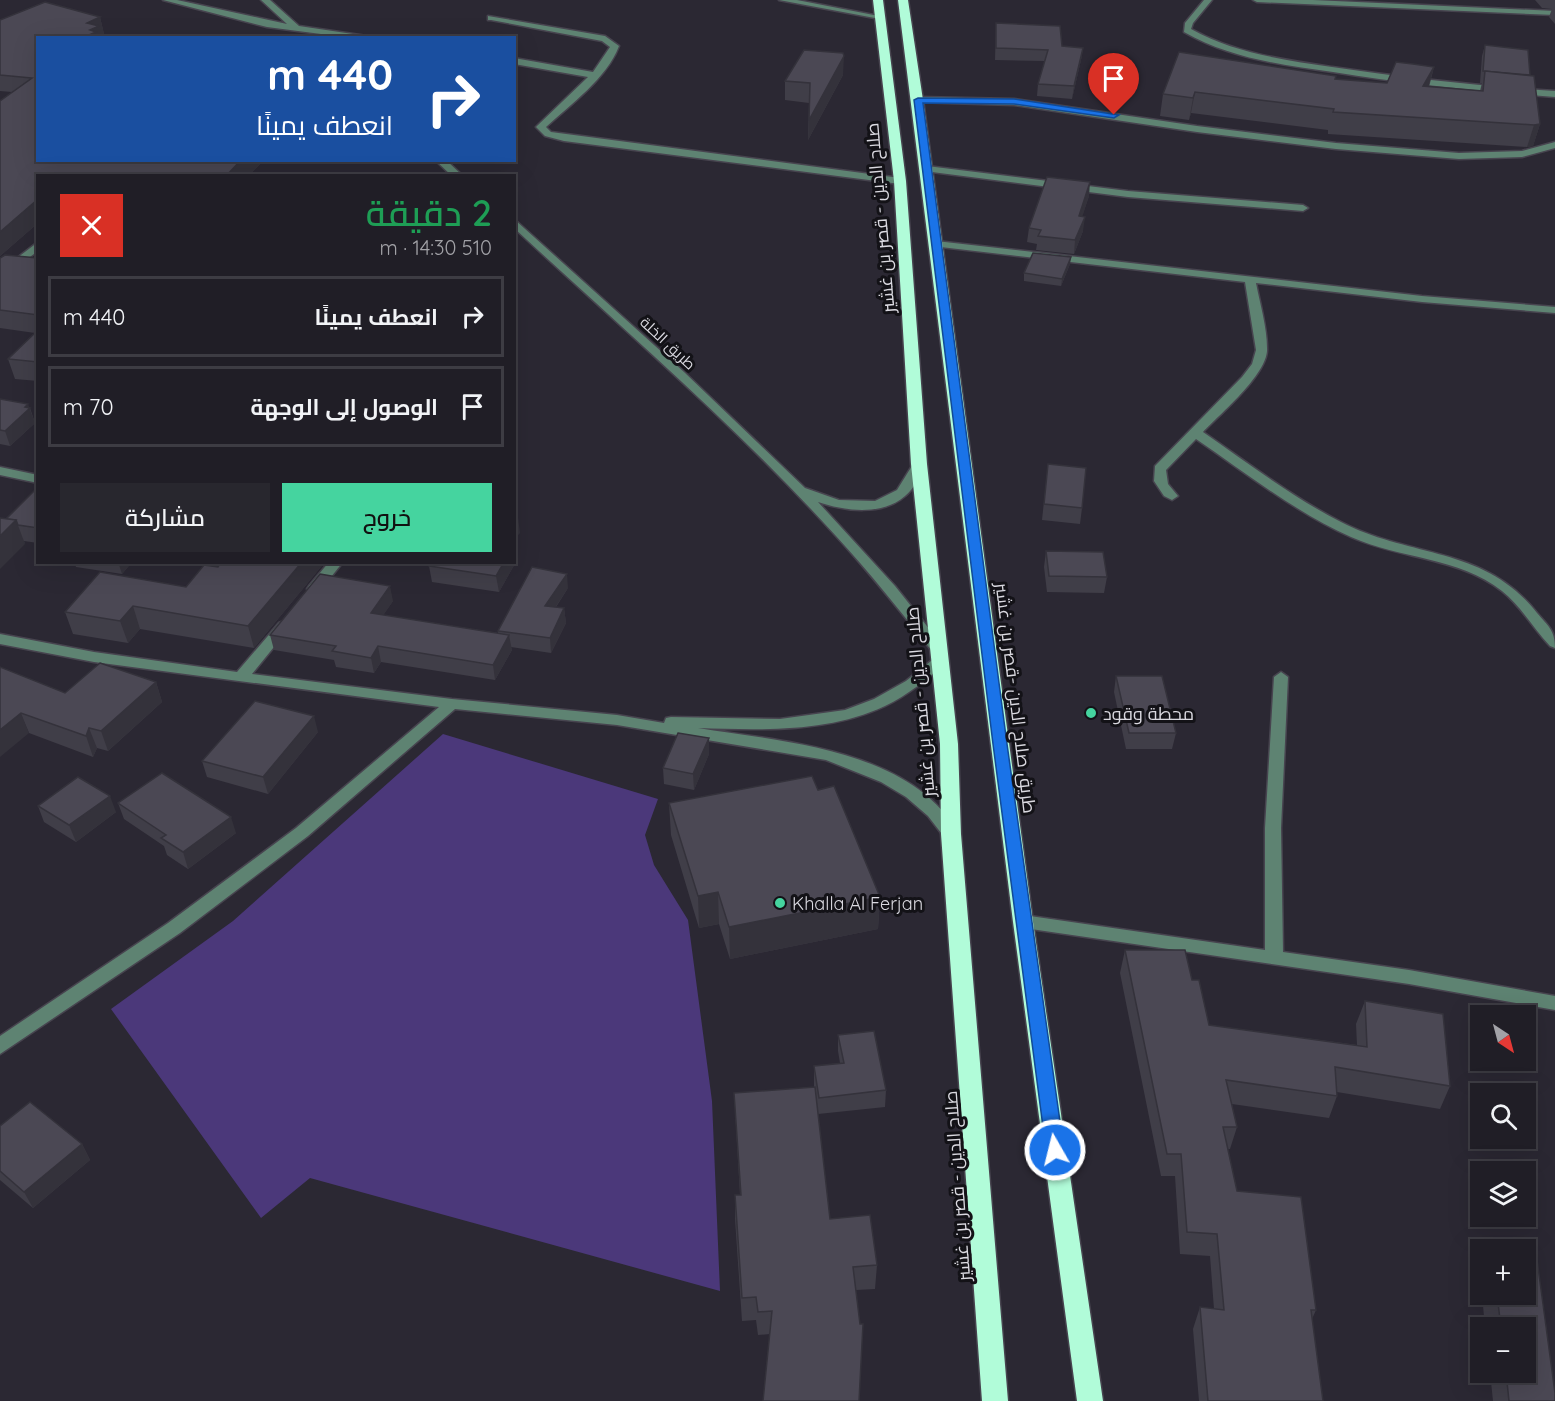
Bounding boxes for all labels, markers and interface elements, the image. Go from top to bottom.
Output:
text: 440 m [267,48,393,101]
pin [1088,53,1139,115]
icon: right [414,60,492,138]
icon: arrive [1097,62,1130,95]
text: انعطف يمينًا [256,108,393,142]
street label: صلاح الدين - قصر بن غشير [860,122,901,315]
text: 2 دقيقة [366,190,492,235]
button: close [60,194,123,257]
text: 510 m · 14:30 [380,235,492,260]
icon: right [456,300,489,333]
text: 440 m [63,303,125,331]
text: انعطف يمينًا [315,303,438,331]
street label: طريق الخلة [636,313,700,374]
icon: arrive [456,390,489,423]
text: 70 m [63,393,113,421]
text: الوصول إلى الوجهة [250,393,438,421]
button: مشاركة [60,483,270,552]
button: خروج [282,483,492,552]
street label: طريق صلاح الدين -قصر بن غشير [989,580,1042,815]
street label: صلاح الدين - قصر بن غشير [900,606,941,799]
place label: محطة وقود [1103,702,1194,725]
marker: محطة وقود [1084,706,1098,720]
place label: Khalla Al Ferjan [792,892,923,915]
marker: Khalla Al Ferjan [773,896,787,910]
north arrow [1470,1005,1536,1071]
map controls [1470,1005,1536,1383]
button: search [1470,1083,1536,1149]
street label: صلاح الدين - قصر بن غشير [939,1090,976,1283]
position arrow [1023,1118,1087,1182]
button: layers [1470,1161,1536,1227]
button: + [1470,1239,1536,1305]
button: − [1470,1317,1536,1383]

